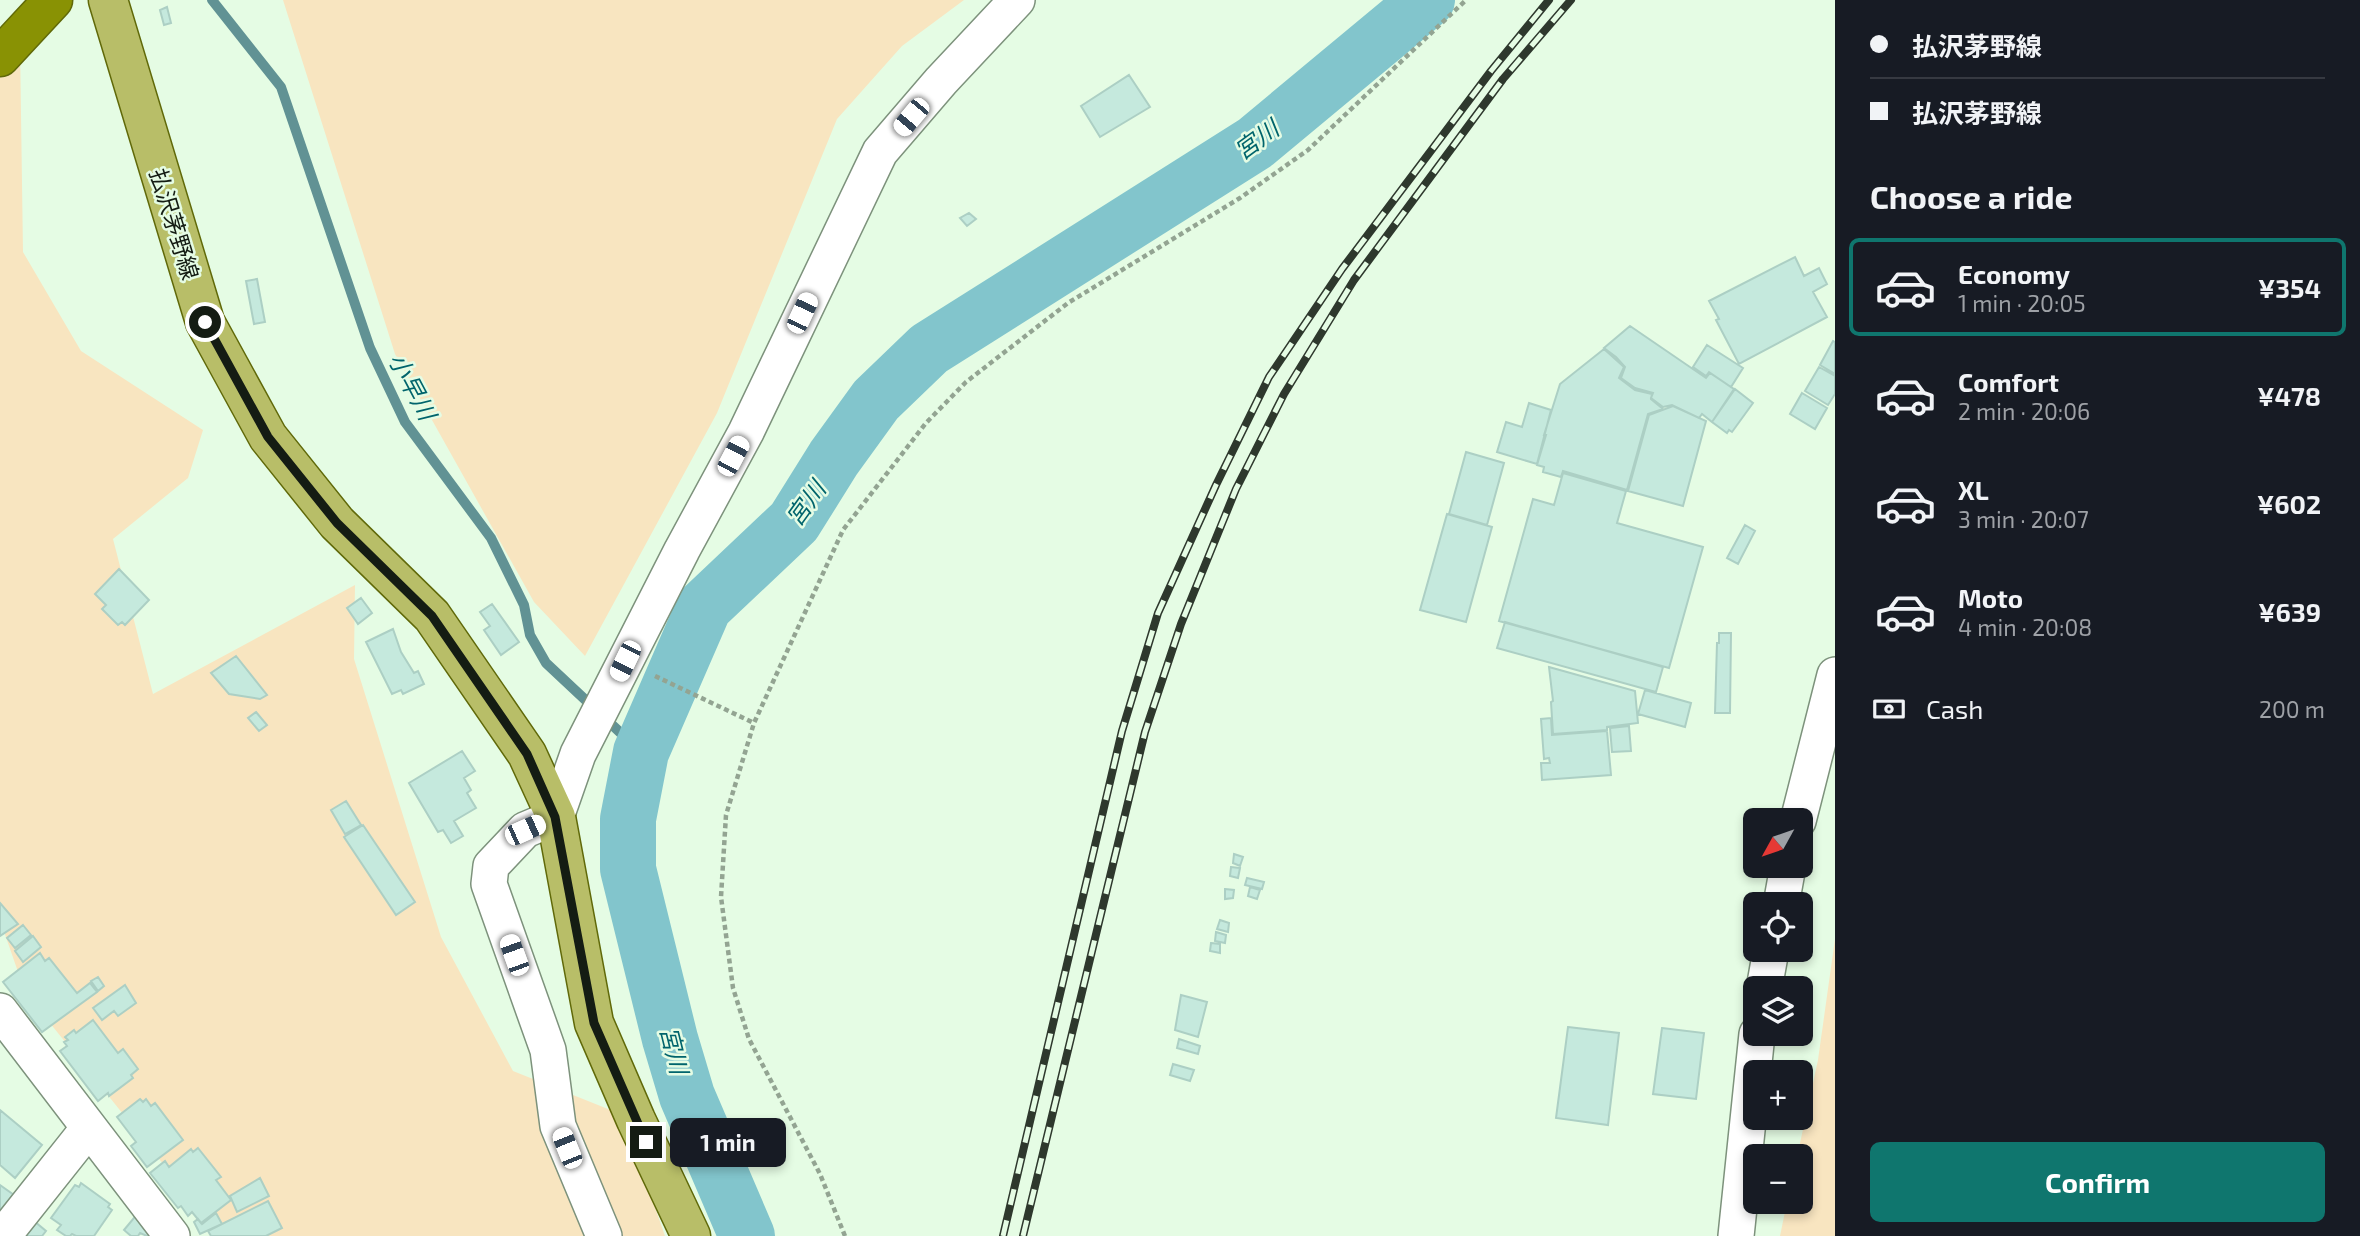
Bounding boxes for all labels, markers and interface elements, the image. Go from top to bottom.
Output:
text: 払沢茅野線 [1912,30,2042,61]
car [890,94,933,140]
text: 払沢茅野線 [1912,97,2042,128]
water label: 宮川 [1228,111,1286,165]
street label: 払沢茅野線 [145,165,205,283]
text: Choose a ride [1870,177,2073,215]
icon: car [1874,256,1937,319]
text: Economy [1958,258,2070,289]
text: ¥354 [2258,272,2321,303]
text: 1 min · 20:05 [1958,289,2086,317]
car [784,290,821,336]
route start [189,306,221,338]
water label: 小早川 [383,347,444,427]
icon: car [1874,364,1937,427]
text: Comfort [1958,366,2059,397]
text: ¥478 [2257,380,2321,411]
text: 2 min · 20:06 [1958,397,2090,425]
car [714,433,753,479]
icon: car [1874,472,1937,535]
water label: 宮川 [779,473,833,531]
text: XL [1958,474,1989,505]
text: ¥602 [2257,488,2321,519]
text: 3 min · 20:07 [1958,505,2089,533]
icon: car [1874,580,1937,643]
text: Moto [1958,582,2023,613]
text: ¥639 [2258,596,2321,627]
text: 4 min · 20:08 [1958,613,2092,641]
car [607,638,644,684]
icon: cash [1870,690,1908,728]
text: Cash [1926,693,1983,724]
text: 200 m [2259,695,2325,723]
north arrow [1743,808,1813,878]
map controls [1743,808,1813,1214]
car [502,812,549,848]
button: locate [1743,892,1813,962]
car [497,932,532,978]
button: layers [1743,976,1813,1046]
water label: 宮川 [655,1023,696,1080]
button: + [1743,1060,1813,1130]
callout: 1 min [670,1118,786,1166]
car [550,1125,585,1171]
route end [630,1126,662,1158]
text: 1 min [700,1128,756,1156]
button: Confirm [1870,1142,2325,1222]
button: − [1743,1144,1813,1214]

